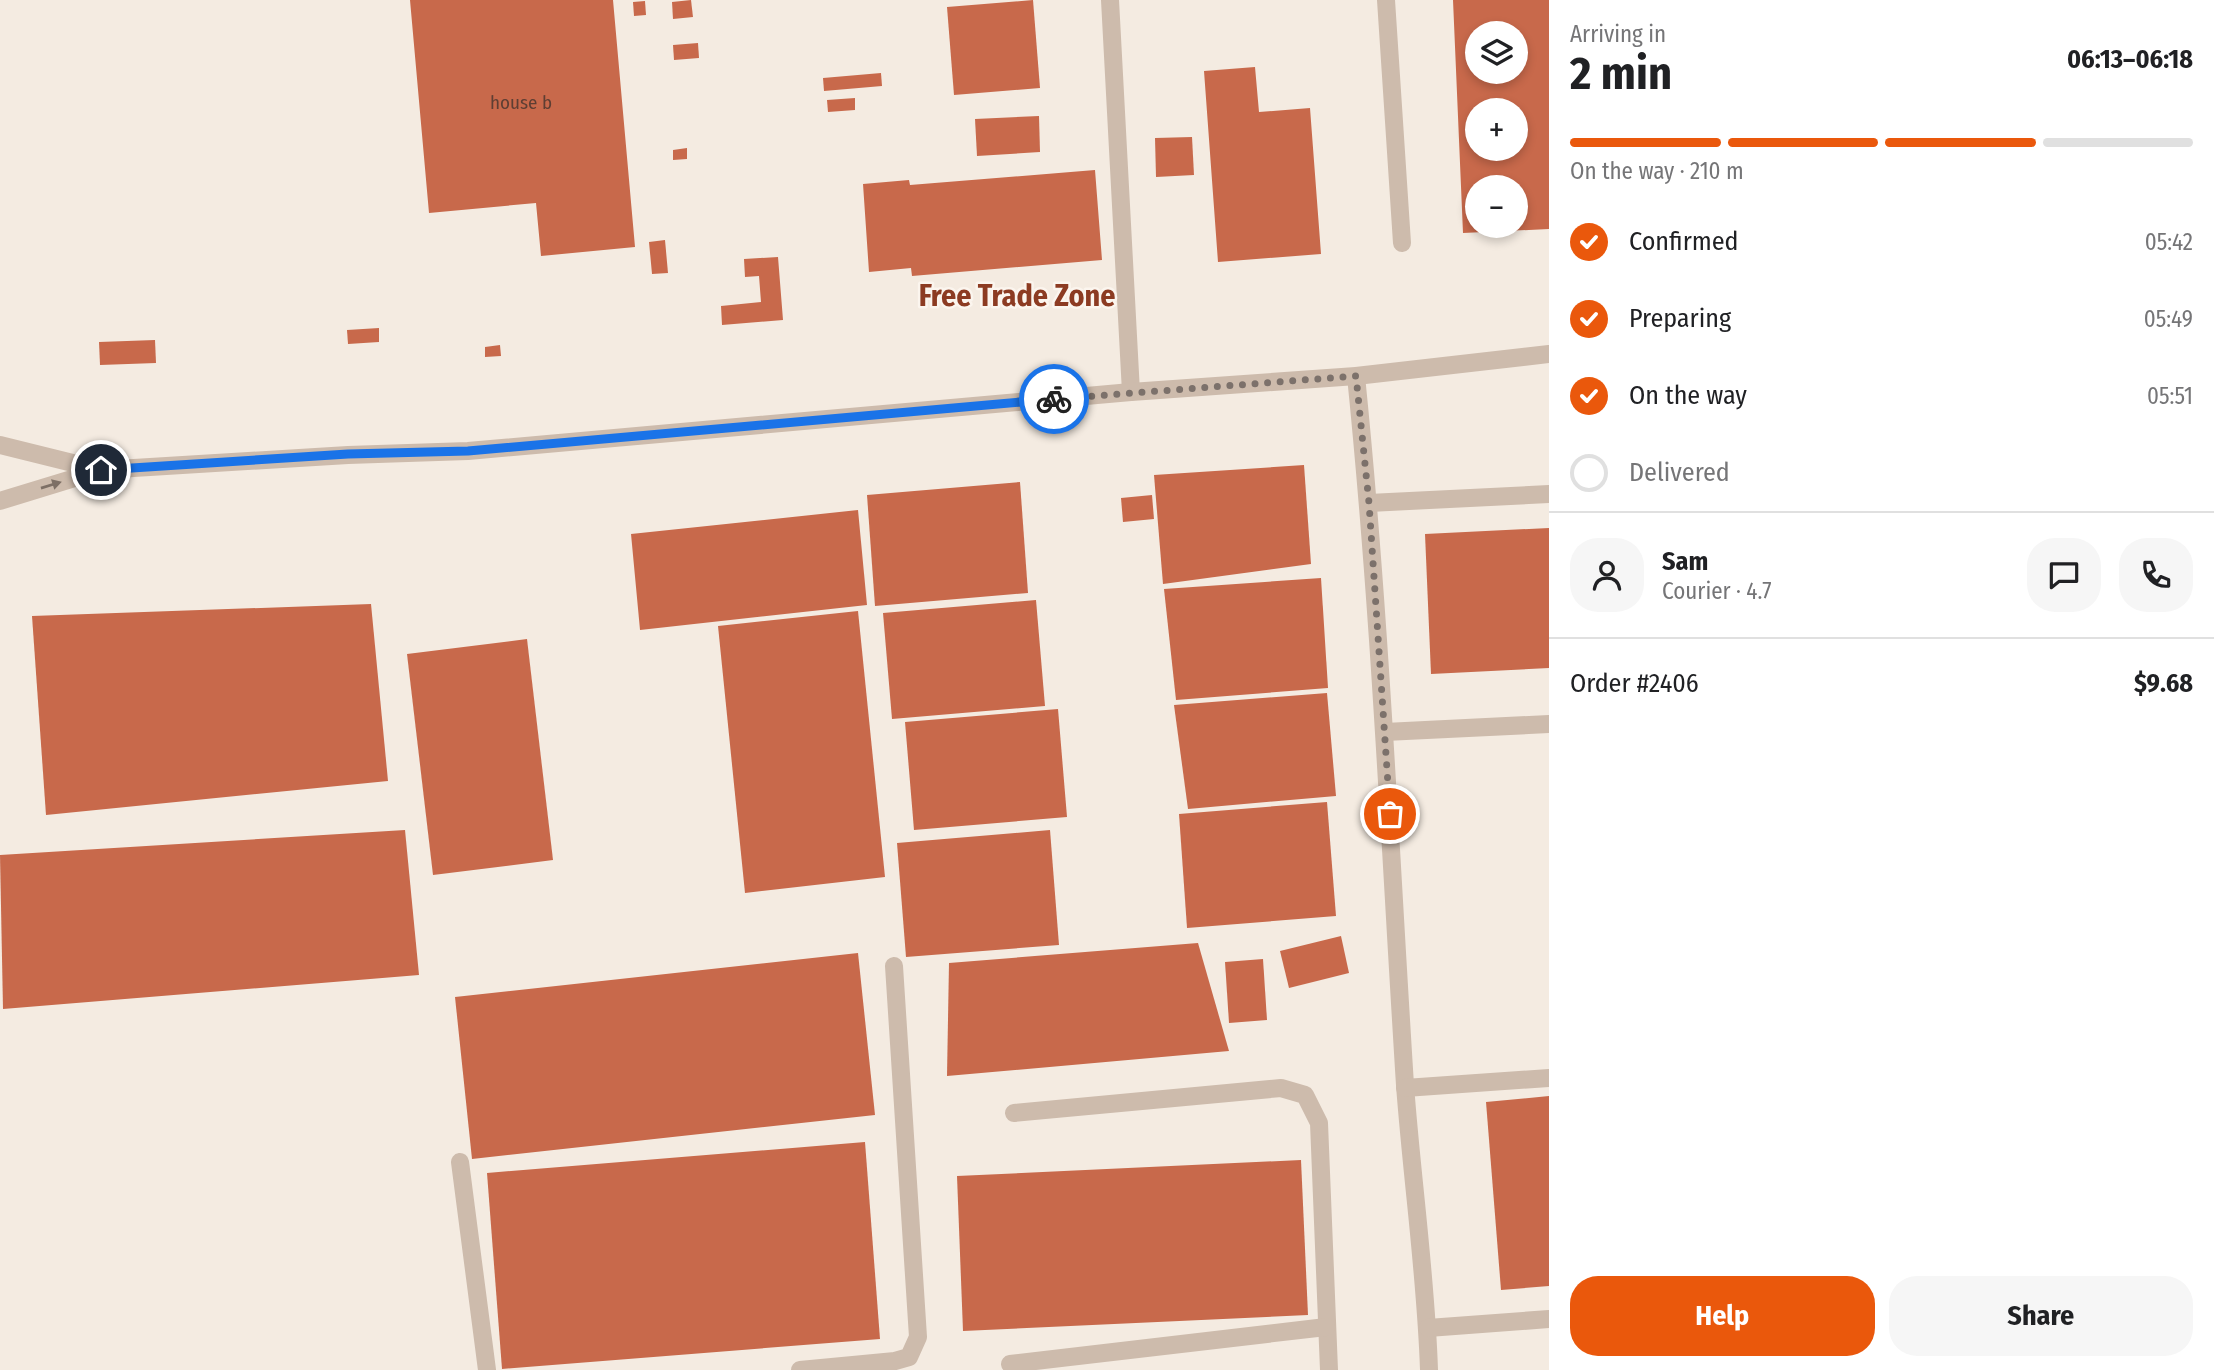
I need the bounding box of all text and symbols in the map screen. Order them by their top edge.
text: Arriving in [1570,20,1666,48]
map controls [1465,21,1528,238]
button: layers [1465,21,1528,84]
text: 06:13–06:18 [2067,44,2193,75]
text: 2 min [1570,46,1672,101]
house number: house b [490,91,552,114]
button: + [1465,98,1528,161]
text: On the way · 210 m [1570,157,1744,185]
button: − [1465,175,1528,238]
icon: check [1570,223,1608,261]
text: Confirmed [1629,226,1739,257]
text: 05:42 [2145,228,2193,256]
district label: Free Trade Zone [919,278,1115,314]
icon: check [1570,300,1608,338]
text: Preparing [1629,303,1731,334]
text: 05:49 [2144,305,2193,333]
courier [1019,364,1089,434]
icon: check [1570,377,1608,415]
icon: bike [1035,380,1073,418]
text: On the way [1629,380,1747,411]
text: 05:51 [2147,382,2193,410]
pin [71,440,131,500]
icon: home [82,451,120,489]
text: Delivered [1629,457,1730,488]
one-way arrow [40,479,61,490]
button: person [1570,538,1644,612]
button: chat [2027,538,2101,612]
button: phone [2119,538,2193,612]
text: Sam [1662,546,1708,577]
text: Courier · 4.7 [1662,577,1772,605]
text: Order #2406 [1570,668,1699,699]
text: $9.68 [2134,668,2193,699]
pin [1360,784,1420,844]
icon: bag [1371,795,1409,833]
button: Help [1570,1276,1875,1356]
button: Share [1889,1276,2193,1356]

